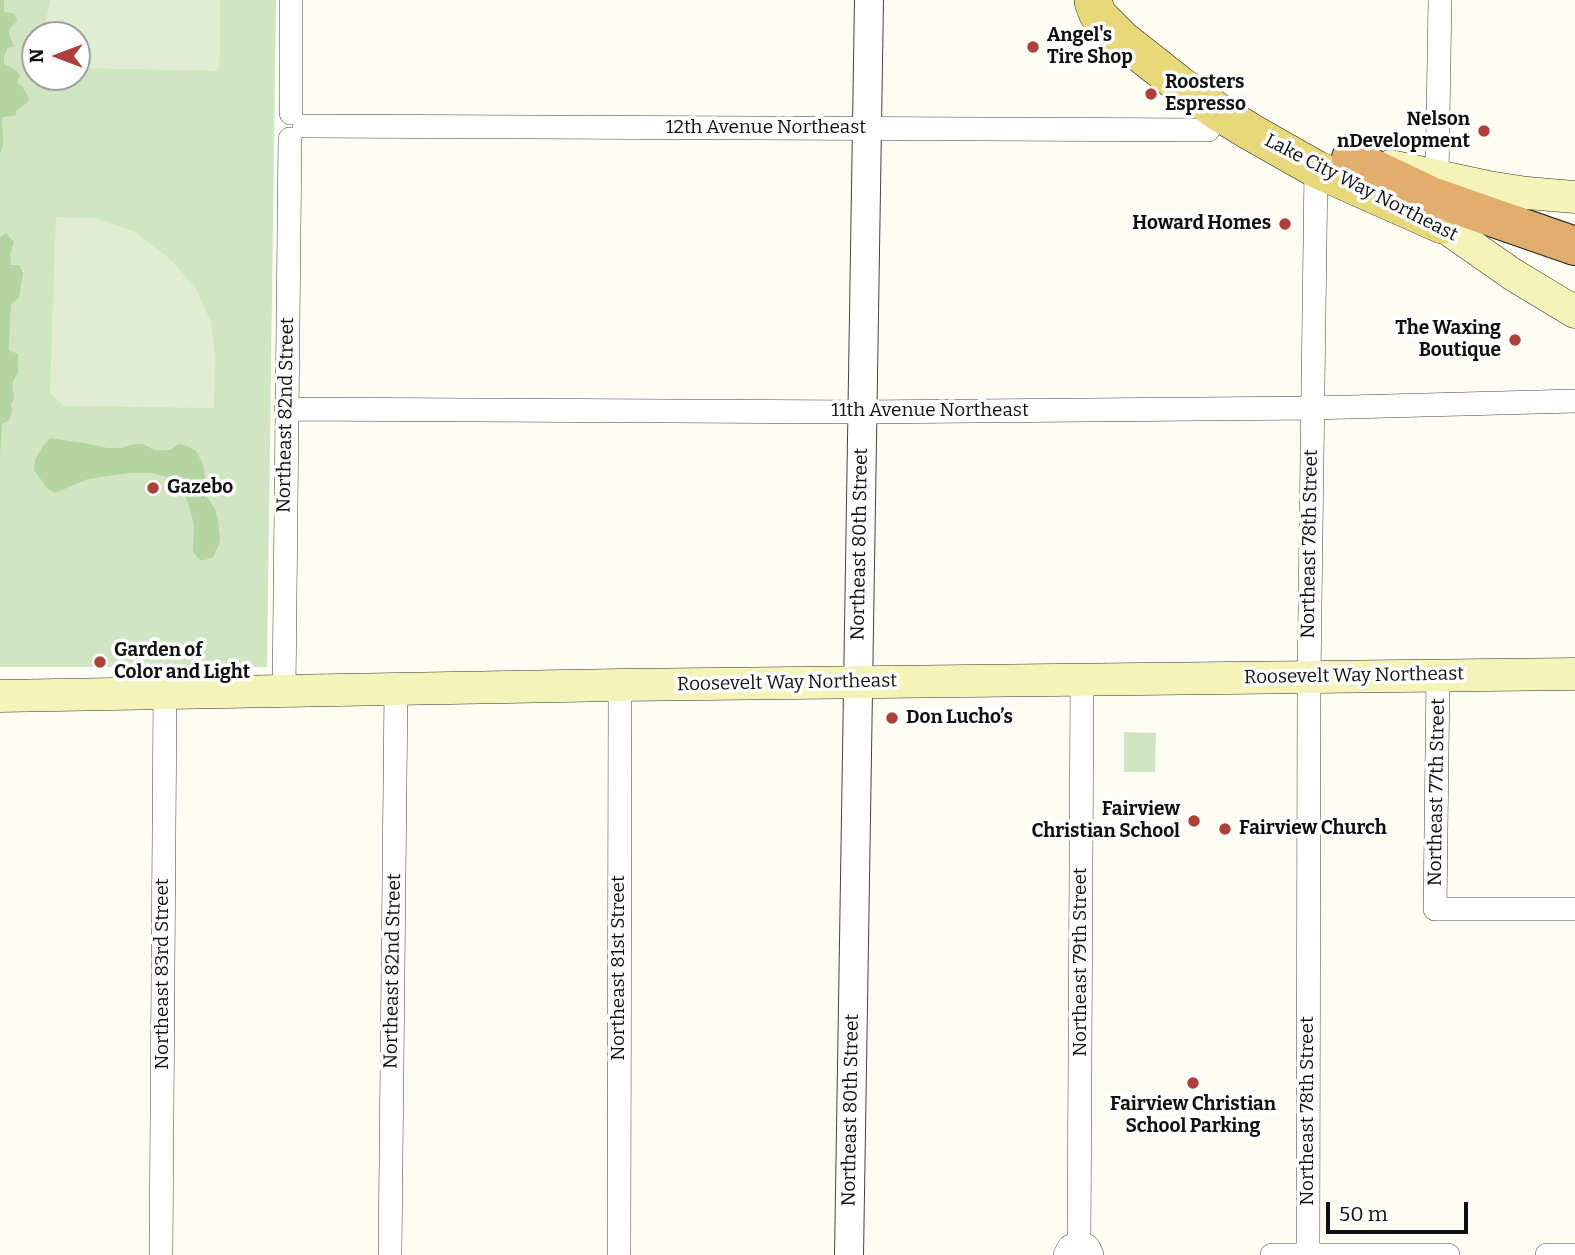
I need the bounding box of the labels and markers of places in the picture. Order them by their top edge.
place label: Angel's Tire Shop [1047,25,1133,69]
marker: Angel's Tire Shop [1025,39,1041,55]
place label: Roosters Espresso [1165,72,1246,116]
marker: Roosters Espresso [1143,86,1159,102]
place label: Nelson nDevelopment [1337,109,1470,153]
marker: Nelson nDevelopment [1476,123,1492,139]
place label: Howard Homes [1132,213,1271,235]
marker: Howard Homes [1277,216,1293,232]
place label: The Waxing Boutique [1395,318,1501,362]
marker: The Waxing Boutique [1507,332,1523,348]
place label: Gazebo [167,477,233,499]
marker: Gazebo [145,480,161,496]
place label: Garden of Color and Light [114,640,250,684]
marker: Garden of Color and Light [92,654,108,670]
place label: Don Lucho’s [906,707,1013,729]
marker: Don Lucho’s [884,710,900,726]
place label: Fairview Christian School [1032,799,1180,843]
marker: Fairview Christian School [1186,813,1202,829]
place label: Fairview Church [1239,818,1387,840]
marker: Fairview Church [1217,821,1233,837]
marker: Fairview Christian School Parking [1185,1075,1201,1091]
place label: Fairview Christian School Parking [1110,1094,1276,1138]

